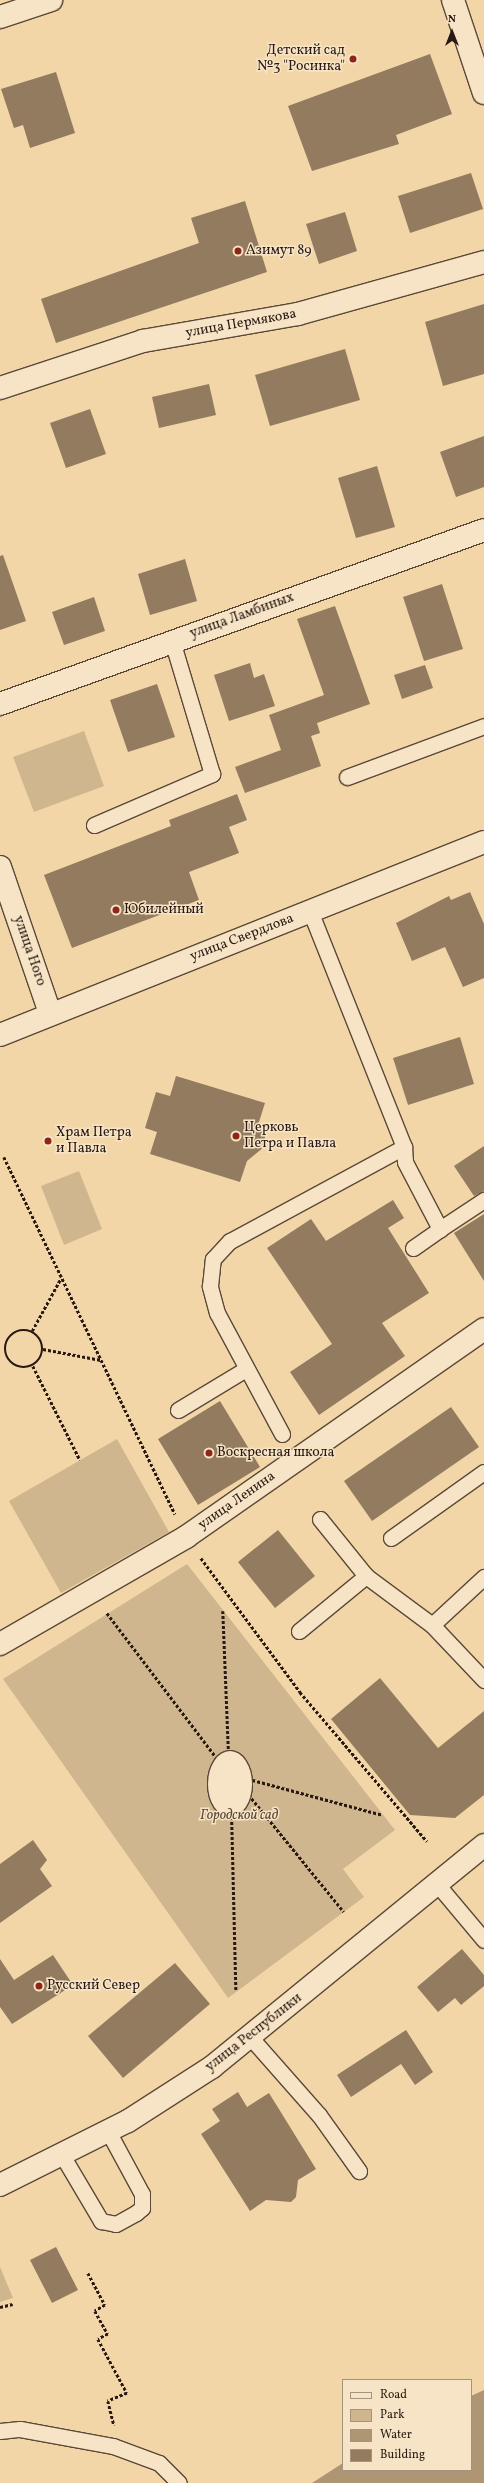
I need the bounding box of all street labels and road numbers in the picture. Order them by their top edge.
street label: улица Пермякова [184,306,298,342]
street label: улица Ламбиных [188,589,296,643]
street label: улица Свердлова [188,910,296,966]
street label: улица Ного [9,914,49,988]
street label: улица Ленина [195,1468,279,1534]
street label: улица Республики [202,1990,306,2076]

